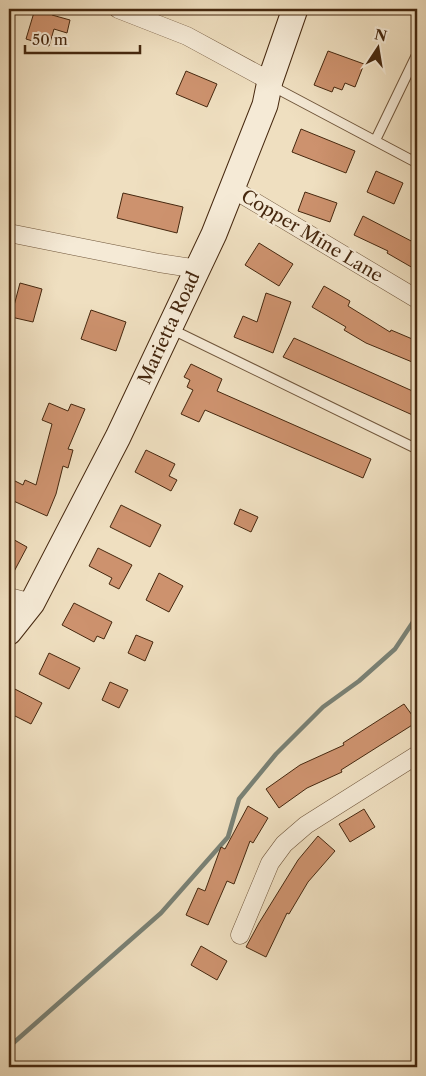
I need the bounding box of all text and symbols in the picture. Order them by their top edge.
scale bar [25,22,140,54]
north arrow [354,22,404,72]
text: N [373,25,389,45]
text: 50 m [32,30,68,49]
street label: Copper Mine Lane [237,185,387,287]
street label: Marietta Road [133,268,205,388]

